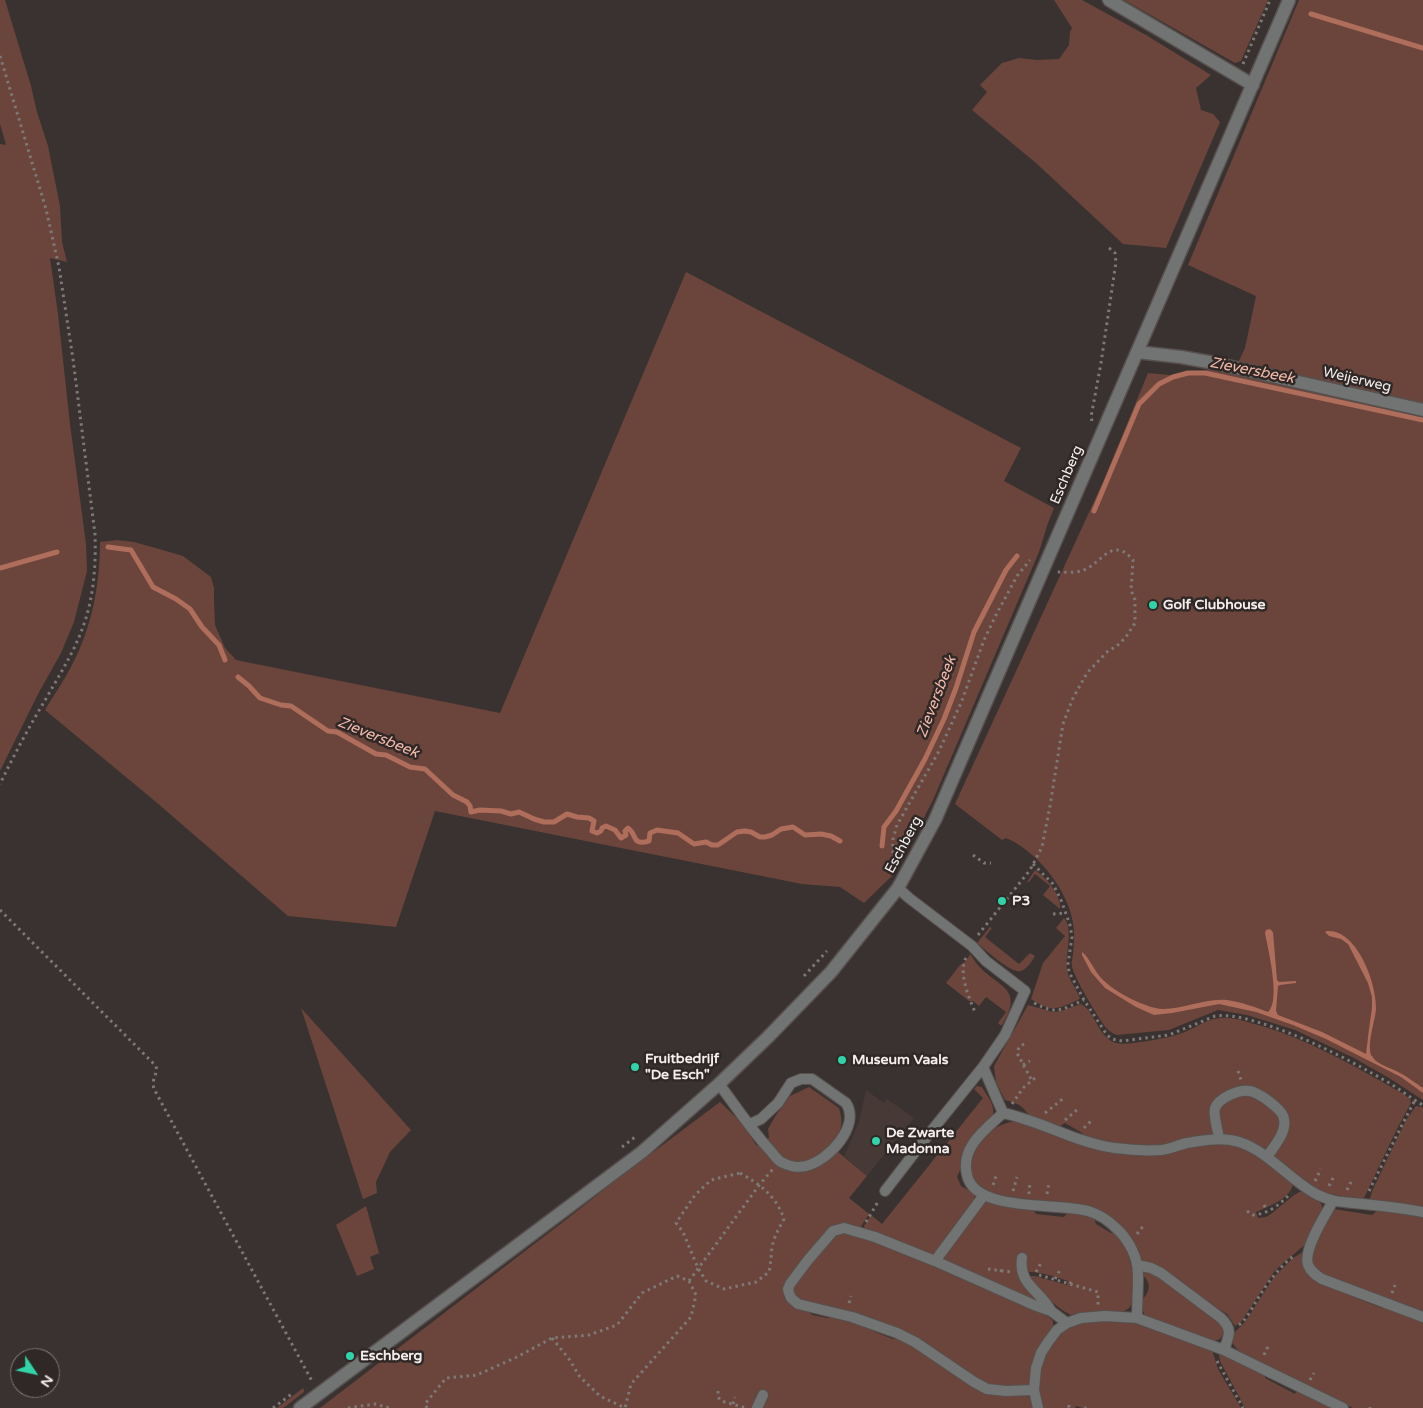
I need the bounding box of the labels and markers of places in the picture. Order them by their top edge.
place label: Golf Clubhouse [1163,597,1265,613]
marker: Golf Clubhouse [1147,599,1159,611]
place label: P3 [1012,893,1030,909]
marker: P3 [996,895,1008,907]
place label: Fruitbedrijf "De Esch" [645,1051,719,1084]
place label: Museum Vaals [852,1052,948,1068]
marker: Museum Vaals [836,1054,848,1066]
marker: Fruitbedrijf "De Esch" [629,1061,641,1073]
place label: De Zwarte Madonna [886,1125,954,1158]
marker: De Zwarte Madonna [870,1135,882,1147]
place label: Eschberg [360,1348,422,1364]
marker: Eschberg [344,1350,356,1362]

